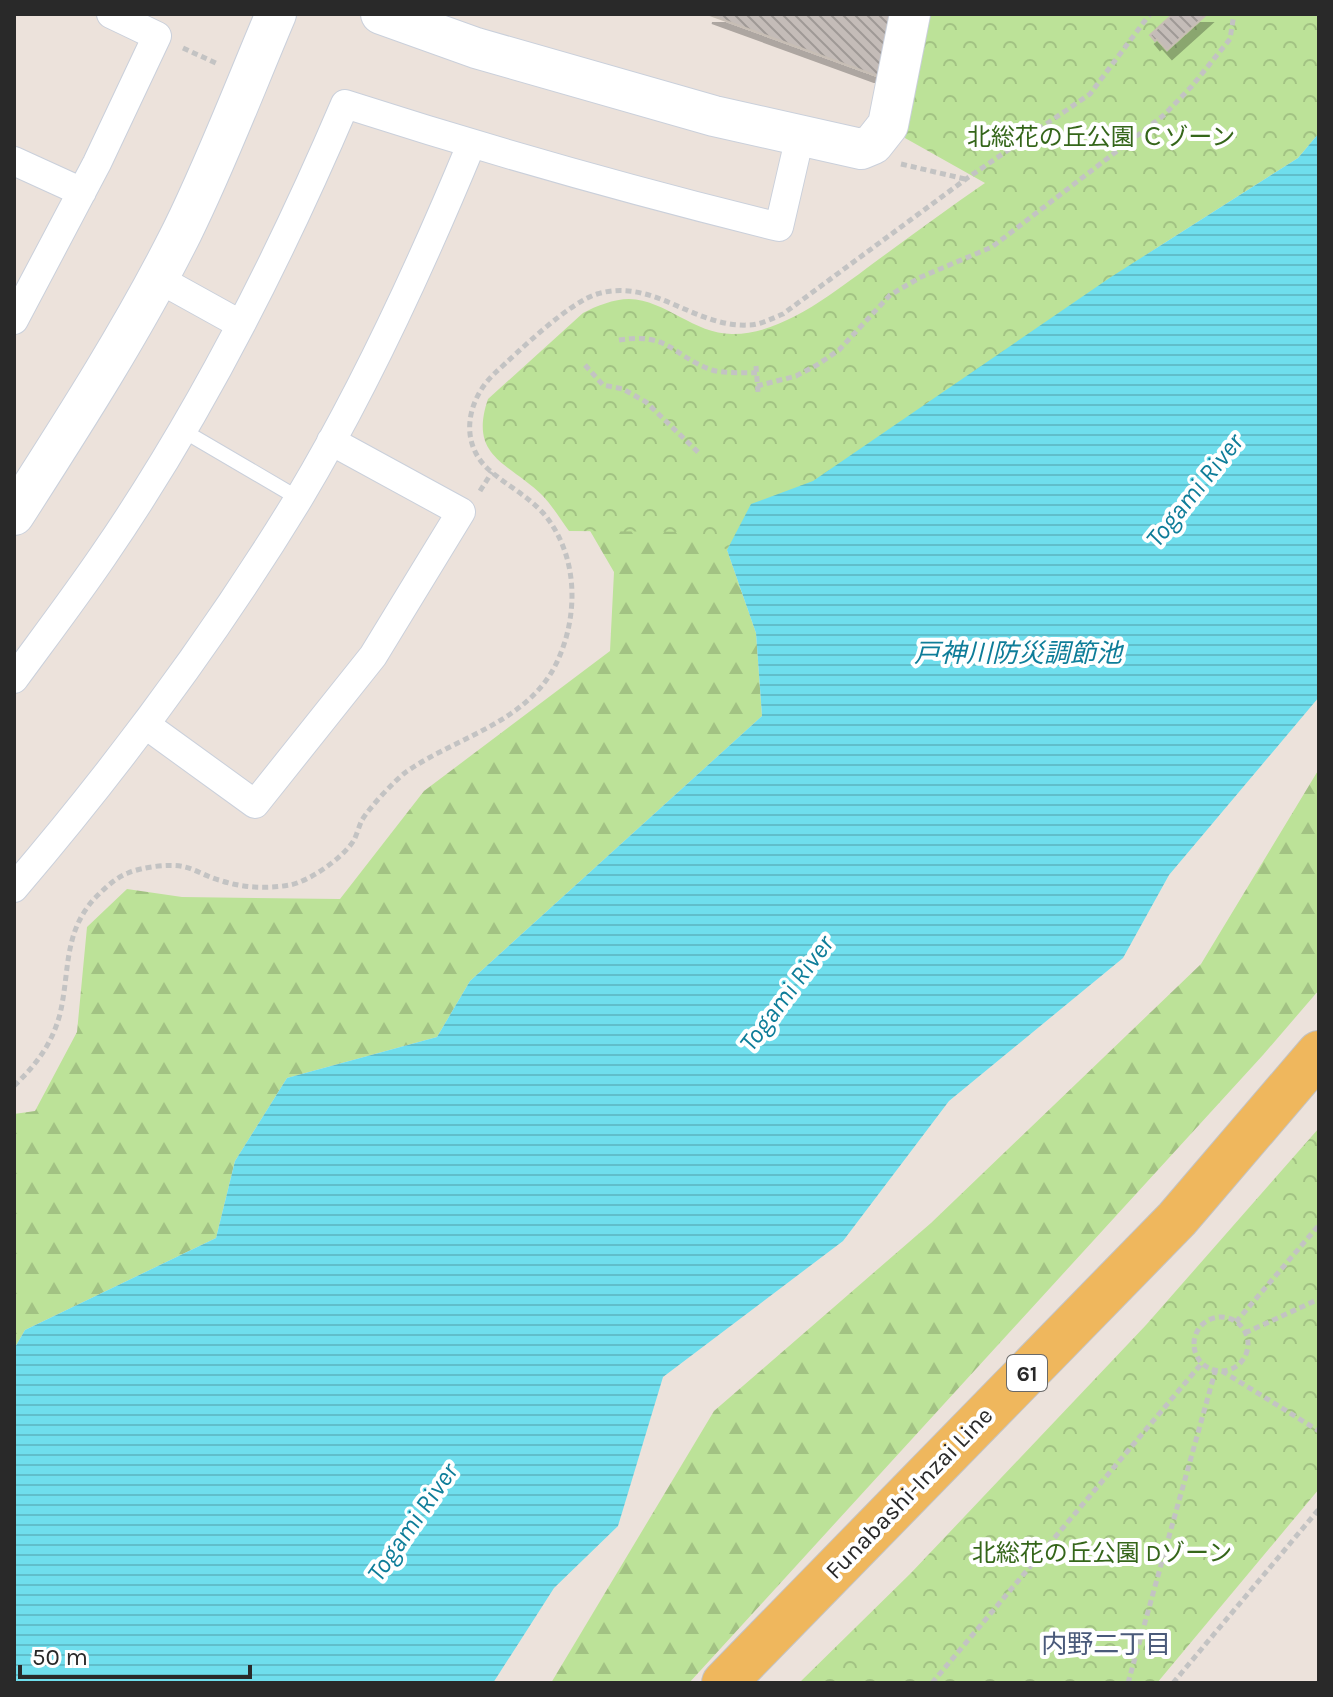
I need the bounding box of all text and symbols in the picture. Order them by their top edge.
park label: 北総花の丘公園 Ｃゾーン [967,123,1235,151]
water label: Togami River [1139,426,1250,553]
water label: 戸神川防災調節池 [914,638,1125,669]
water label: Togami River [733,928,841,1058]
road number: 61 [1007,1355,1047,1391]
street label: Funabashi-Inzai Line [820,1401,998,1585]
water label: Togami River [360,1456,465,1587]
park label: 北総花の丘公園 Dゾーン [972,1539,1232,1567]
scale bar [20,1629,250,1679]
district label: 内野二丁目 [1041,1629,1171,1660]
text: 50 m [32,1643,88,1671]

